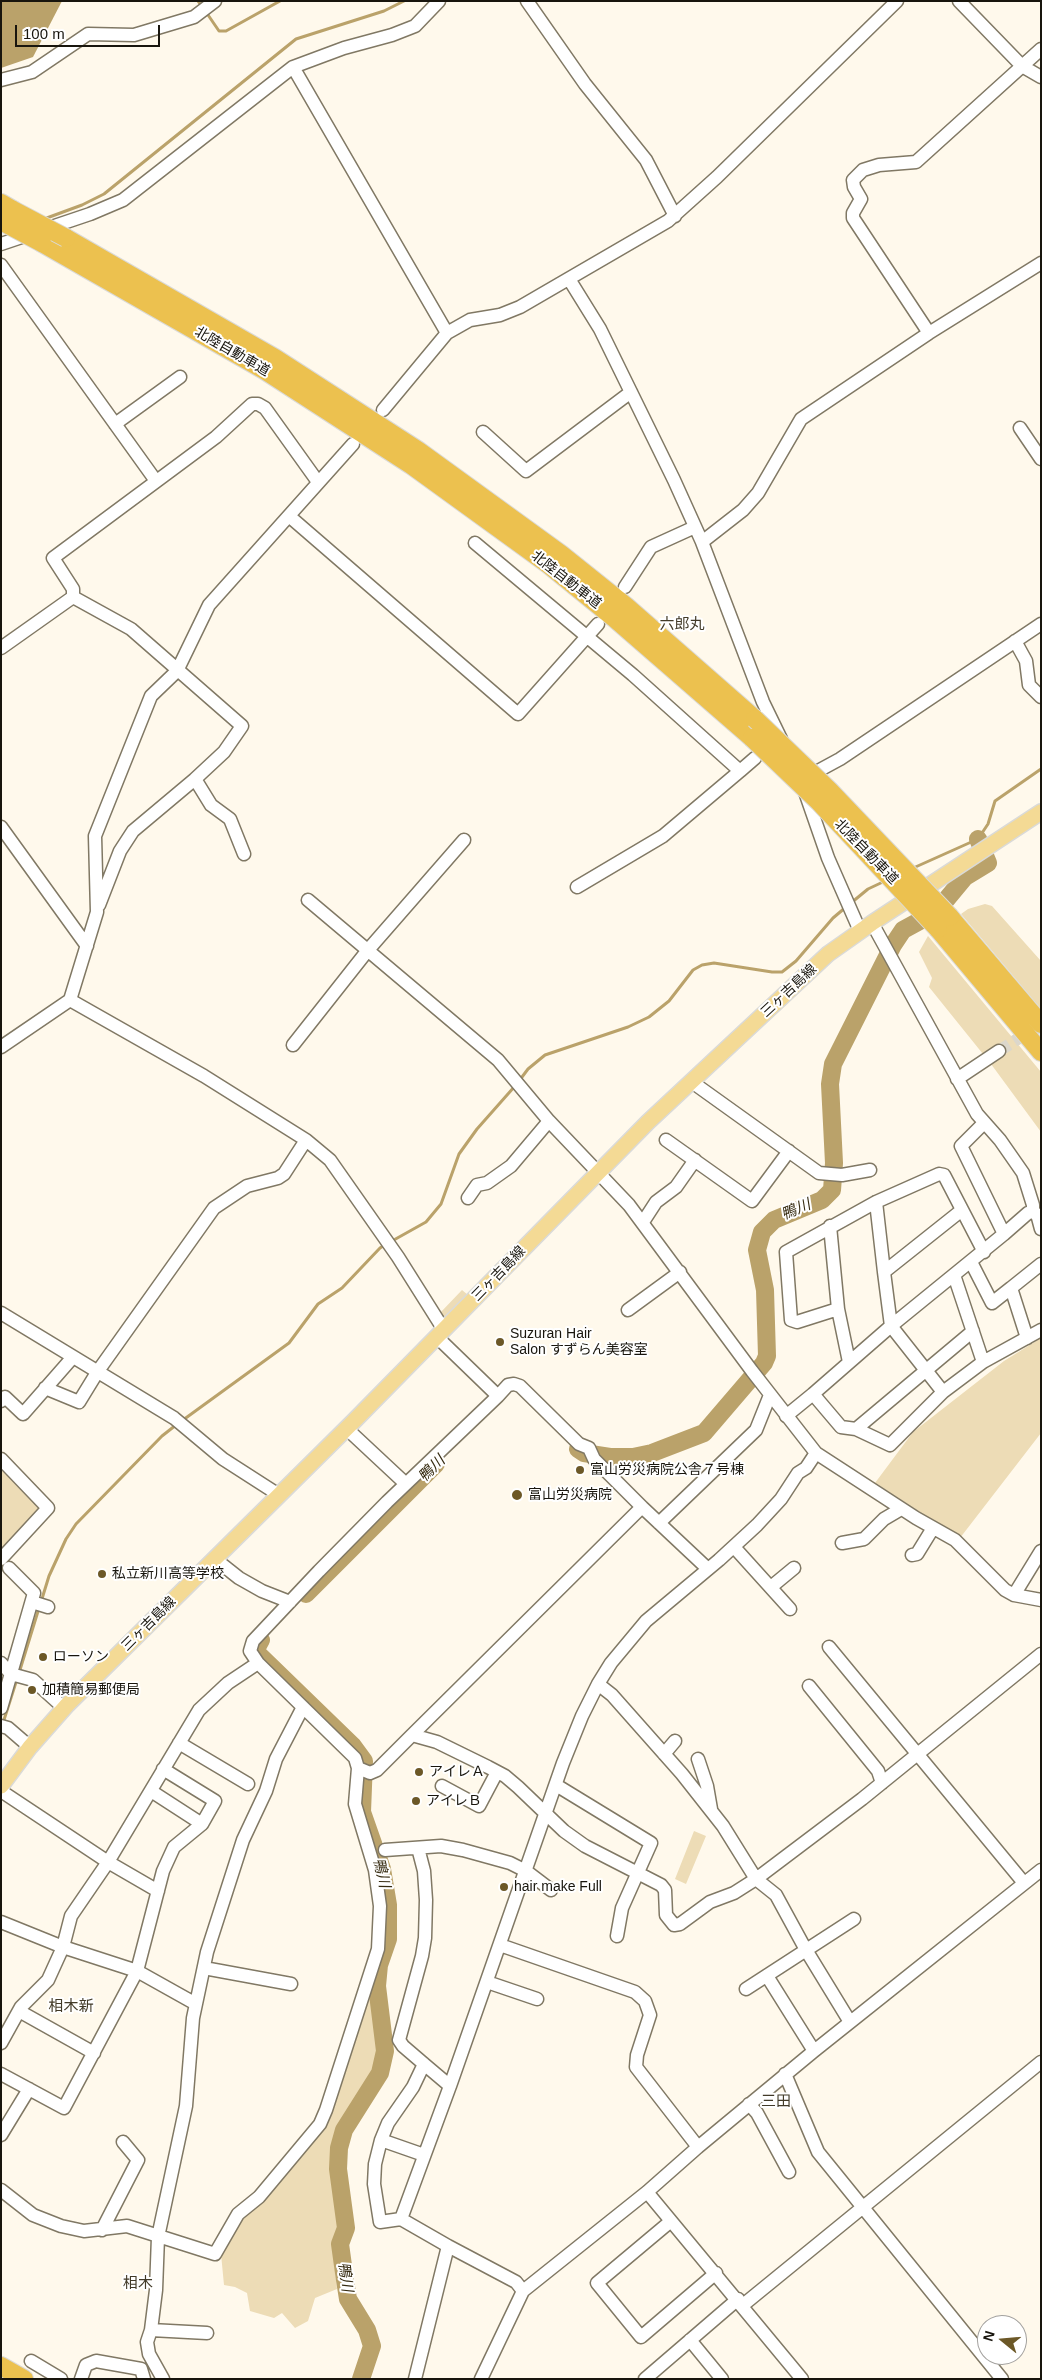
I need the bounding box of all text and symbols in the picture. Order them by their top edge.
scale bar [18,15,162,47]
text: 100 m [23,25,65,42]
street label: 北陸自動車道 [191,324,273,380]
street label: 北陸自動車道 [528,548,604,612]
district label: 六郎丸 [660,616,704,634]
street label: 北陸自動車道 [831,816,901,888]
street label: 三ヶ吉島線 [758,961,820,1021]
water label: 鴨川 [779,1196,813,1224]
street label: 三ヶ吉島線 [469,1243,529,1305]
place label: Suzuran Hair Salon すずらん美容室 [510,1326,648,1358]
marker: Suzuran Hair Salon すずらん美容室 [494,1336,506,1348]
water label: 鴨川 [415,1452,449,1486]
place label: 富山労災病院公舎７号棟 [590,1462,744,1478]
marker: 富山労災病院公舎７号棟 [574,1464,586,1476]
place label: 富山労災病院 [528,1487,612,1503]
marker: 富山労災病院 [510,1488,524,1502]
place label: 私立新川高等学校 [112,1566,224,1582]
marker: 私立新川高等学校 [96,1568,108,1580]
street label: 三ヶ吉島線 [118,1593,180,1655]
place label: ローソン [53,1649,109,1665]
marker: ローソン [37,1651,49,1663]
place label: 加積簡易郵便局 [42,1682,140,1698]
marker: 加積簡易郵便局 [26,1684,38,1696]
place label: アイレＡ [429,1764,485,1780]
marker: アイレＡ [413,1766,425,1778]
place label: アイレＢ [426,1793,482,1809]
marker: アイレＢ [410,1795,422,1807]
water label: 鴨川 [369,1856,393,1890]
place label: hair make Full [514,1879,602,1895]
marker: hair make Full [498,1881,510,1893]
district label: 相木新 [49,1998,93,2016]
district label: 三田 [761,2093,791,2111]
water label: 鴨川 [334,2261,356,2293]
district label: 相木 [123,2275,153,2293]
north arrow [977,2315,1027,2365]
text: N [979,2329,998,2343]

